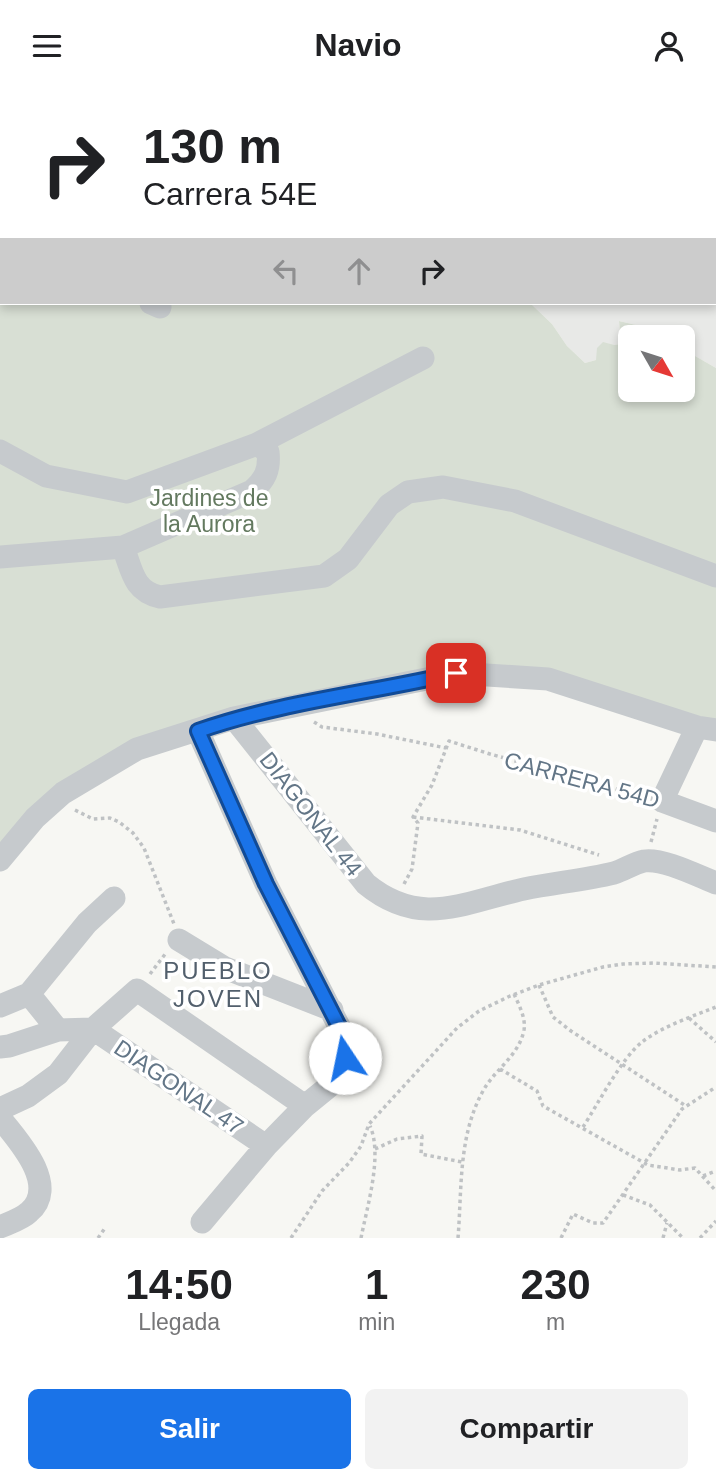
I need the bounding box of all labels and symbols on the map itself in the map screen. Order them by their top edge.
north arrow [618,325,695,403]
park label: Jardines de la Aurora [150,485,268,537]
pin [426,643,486,703]
street label: DIAGONAL 44 [255,747,368,881]
street label: CARRERA 54D [501,747,663,813]
district label: PUEBLO JOVEN [163,957,273,1012]
position arrow [308,1021,382,1095]
street label: DIAGONAL 47 [110,1034,248,1140]

